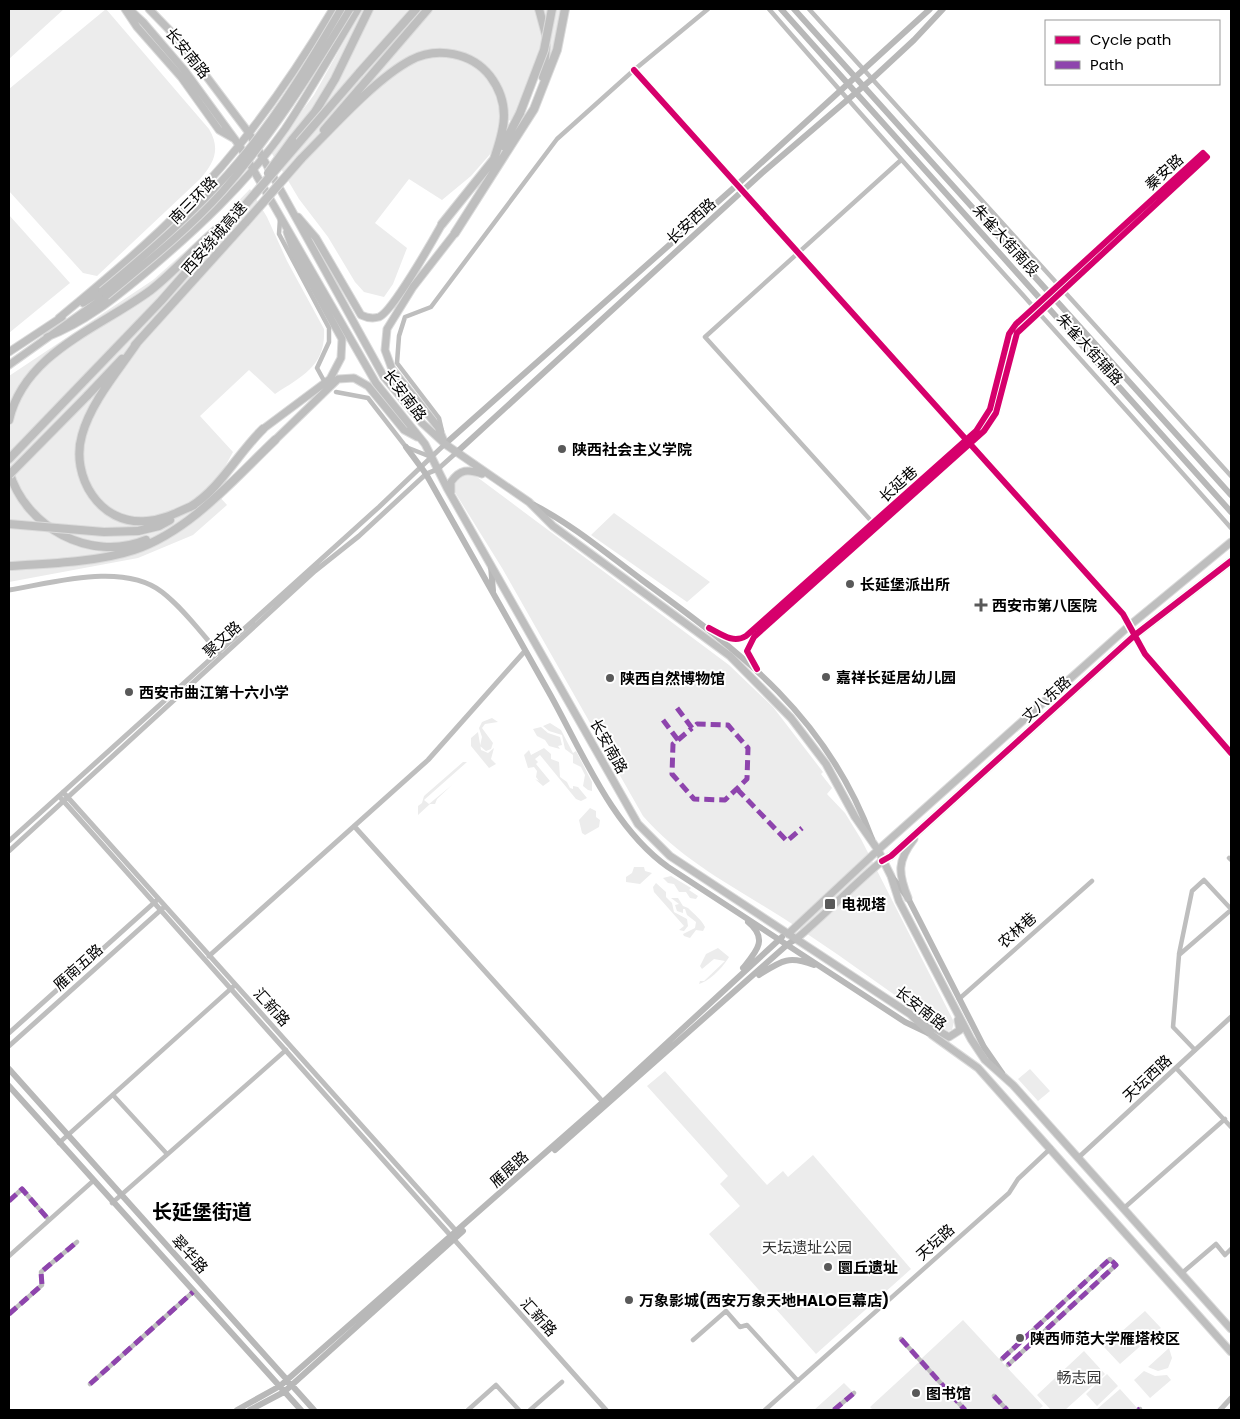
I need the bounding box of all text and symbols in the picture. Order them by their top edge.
legend [1045,20,1220,85]
street label: 长安南路 [161,23,215,83]
text: Cycle path [1090,29,1171,50]
text: Path [1090,54,1124,75]
street label: 秦安路 [1140,149,1188,195]
street label: 南三环路 [164,171,222,229]
street label: 长安西路 [662,193,720,249]
street label: 西安绕城高速 [177,197,251,279]
street label: 朱雀大街南段 [968,200,1044,280]
street label: 朱雀大街辅路 [1052,309,1128,389]
street label: 长安南路 [379,365,431,425]
place label: 陕西社会主义学院 [572,439,692,460]
marker: 陕西社会主义学院 [556,443,568,455]
street label: 长延巷 [874,461,922,507]
place label: 长延堡派出所 [860,574,950,595]
marker: 长延堡派出所 [844,578,856,590]
place label: 西安市第八医院 [992,595,1097,616]
marker: 西安市第八医院 [974,598,988,612]
street label: 聚文路 [198,616,246,662]
place label: 嘉祥长延居幼儿园 [836,667,956,688]
place label: 陕西自然博物馆 [620,668,725,689]
marker: 嘉祥长延居幼儿园 [820,671,832,683]
street label: 丈八东路 [1017,671,1075,727]
marker: 陕西自然博物馆 [604,672,616,684]
place label: 西安市曲江第十六小学 [139,682,289,703]
marker: 西安市曲江第十六小学 [123,686,135,698]
street label: 长安南路 [585,715,633,777]
place label: 电视塔 [841,894,886,915]
marker: 电视塔 [823,897,837,911]
street label: 农林巷 [993,907,1041,953]
street label: 雁南五路 [49,939,107,995]
street label: 长安南路 [891,981,951,1035]
street label: 汇新路 [249,983,295,1031]
street label: 天坛西路 [1118,1050,1176,1106]
street label: 雁展路 [485,1146,533,1192]
district label: 长延堡街道 [152,1198,252,1226]
street label: 天坛路 [911,1219,959,1265]
street label: 翠华路 [167,1230,213,1278]
park label: 天坛遗址公园 [762,1237,852,1258]
place label: 圜丘遗址 [838,1257,898,1278]
marker: 圜丘遗址 [822,1261,834,1273]
place label: 万象影城(西安万象天地HALO巨幕店) [639,1290,889,1311]
street label: 汇新路 [516,1293,562,1341]
marker: 万象影城(西安万象天地HALO巨幕店) [623,1294,635,1306]
place label: 陕西师范大学雁塔校区 [1030,1328,1180,1349]
marker: 陕西师范大学雁塔校区 [1014,1332,1026,1344]
park label: 畅志园 [1056,1367,1102,1388]
place label: 图书馆 [926,1383,971,1404]
marker: 图书馆 [910,1387,922,1399]

